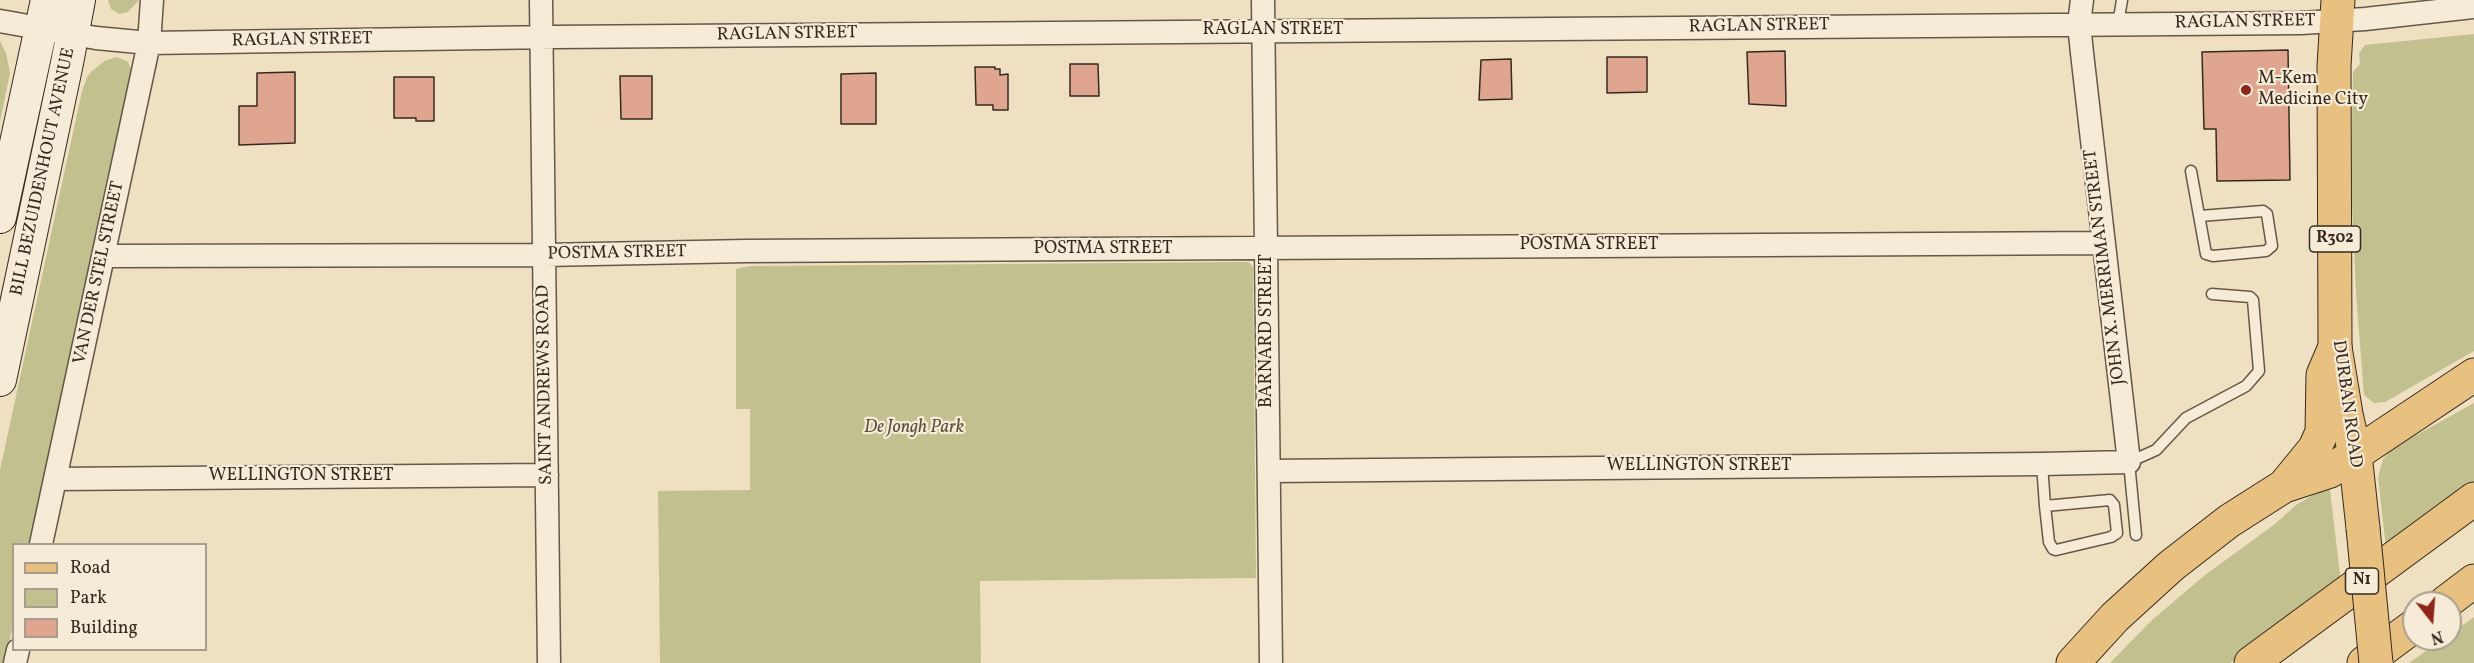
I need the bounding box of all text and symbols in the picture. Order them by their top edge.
street label: RAGLAN STREET [2174,11,2316,35]
street label: RAGLAN STREET [1688,15,1830,39]
street label: RAGLAN STREET [1203,20,1343,42]
street label: RAGLAN STREET [716,23,858,47]
street label: RAGLAN STREET [231,29,373,53]
street label: BILL BEZUIDENHOUT AVENUE [7,46,81,298]
place label: M-Kem Medicine City [2258,69,2368,112]
marker: M-Kem Medicine City [2239,83,2253,97]
street label: JOHN X. MERRIMAN STREET [2081,148,2131,386]
street label: VAN DER STEL STREET [70,179,130,367]
road number: R302 [2310,226,2360,252]
street label: POSTMA STREET [1519,235,1659,257]
street label: POSTMA STREET [1033,239,1173,261]
street label: POSTMA STREET [547,242,687,266]
street label: BARNARD STREET [1257,254,1279,408]
street label: SAINT ANDREWS ROAD [533,285,559,485]
street label: DURBAN ROAD [2326,339,2366,469]
park label: De Jongh Park [864,418,964,440]
street label: WELLINGTON STREET [1606,456,1792,478]
street label: WELLINGTON STREET [208,466,394,488]
legend [12,543,207,651]
text: Road [70,556,111,581]
road number: N1 [2346,568,2378,594]
text: Park [70,586,107,611]
north arrow [2402,591,2462,651]
text: Building [70,616,138,641]
text: N [2428,624,2445,649]

